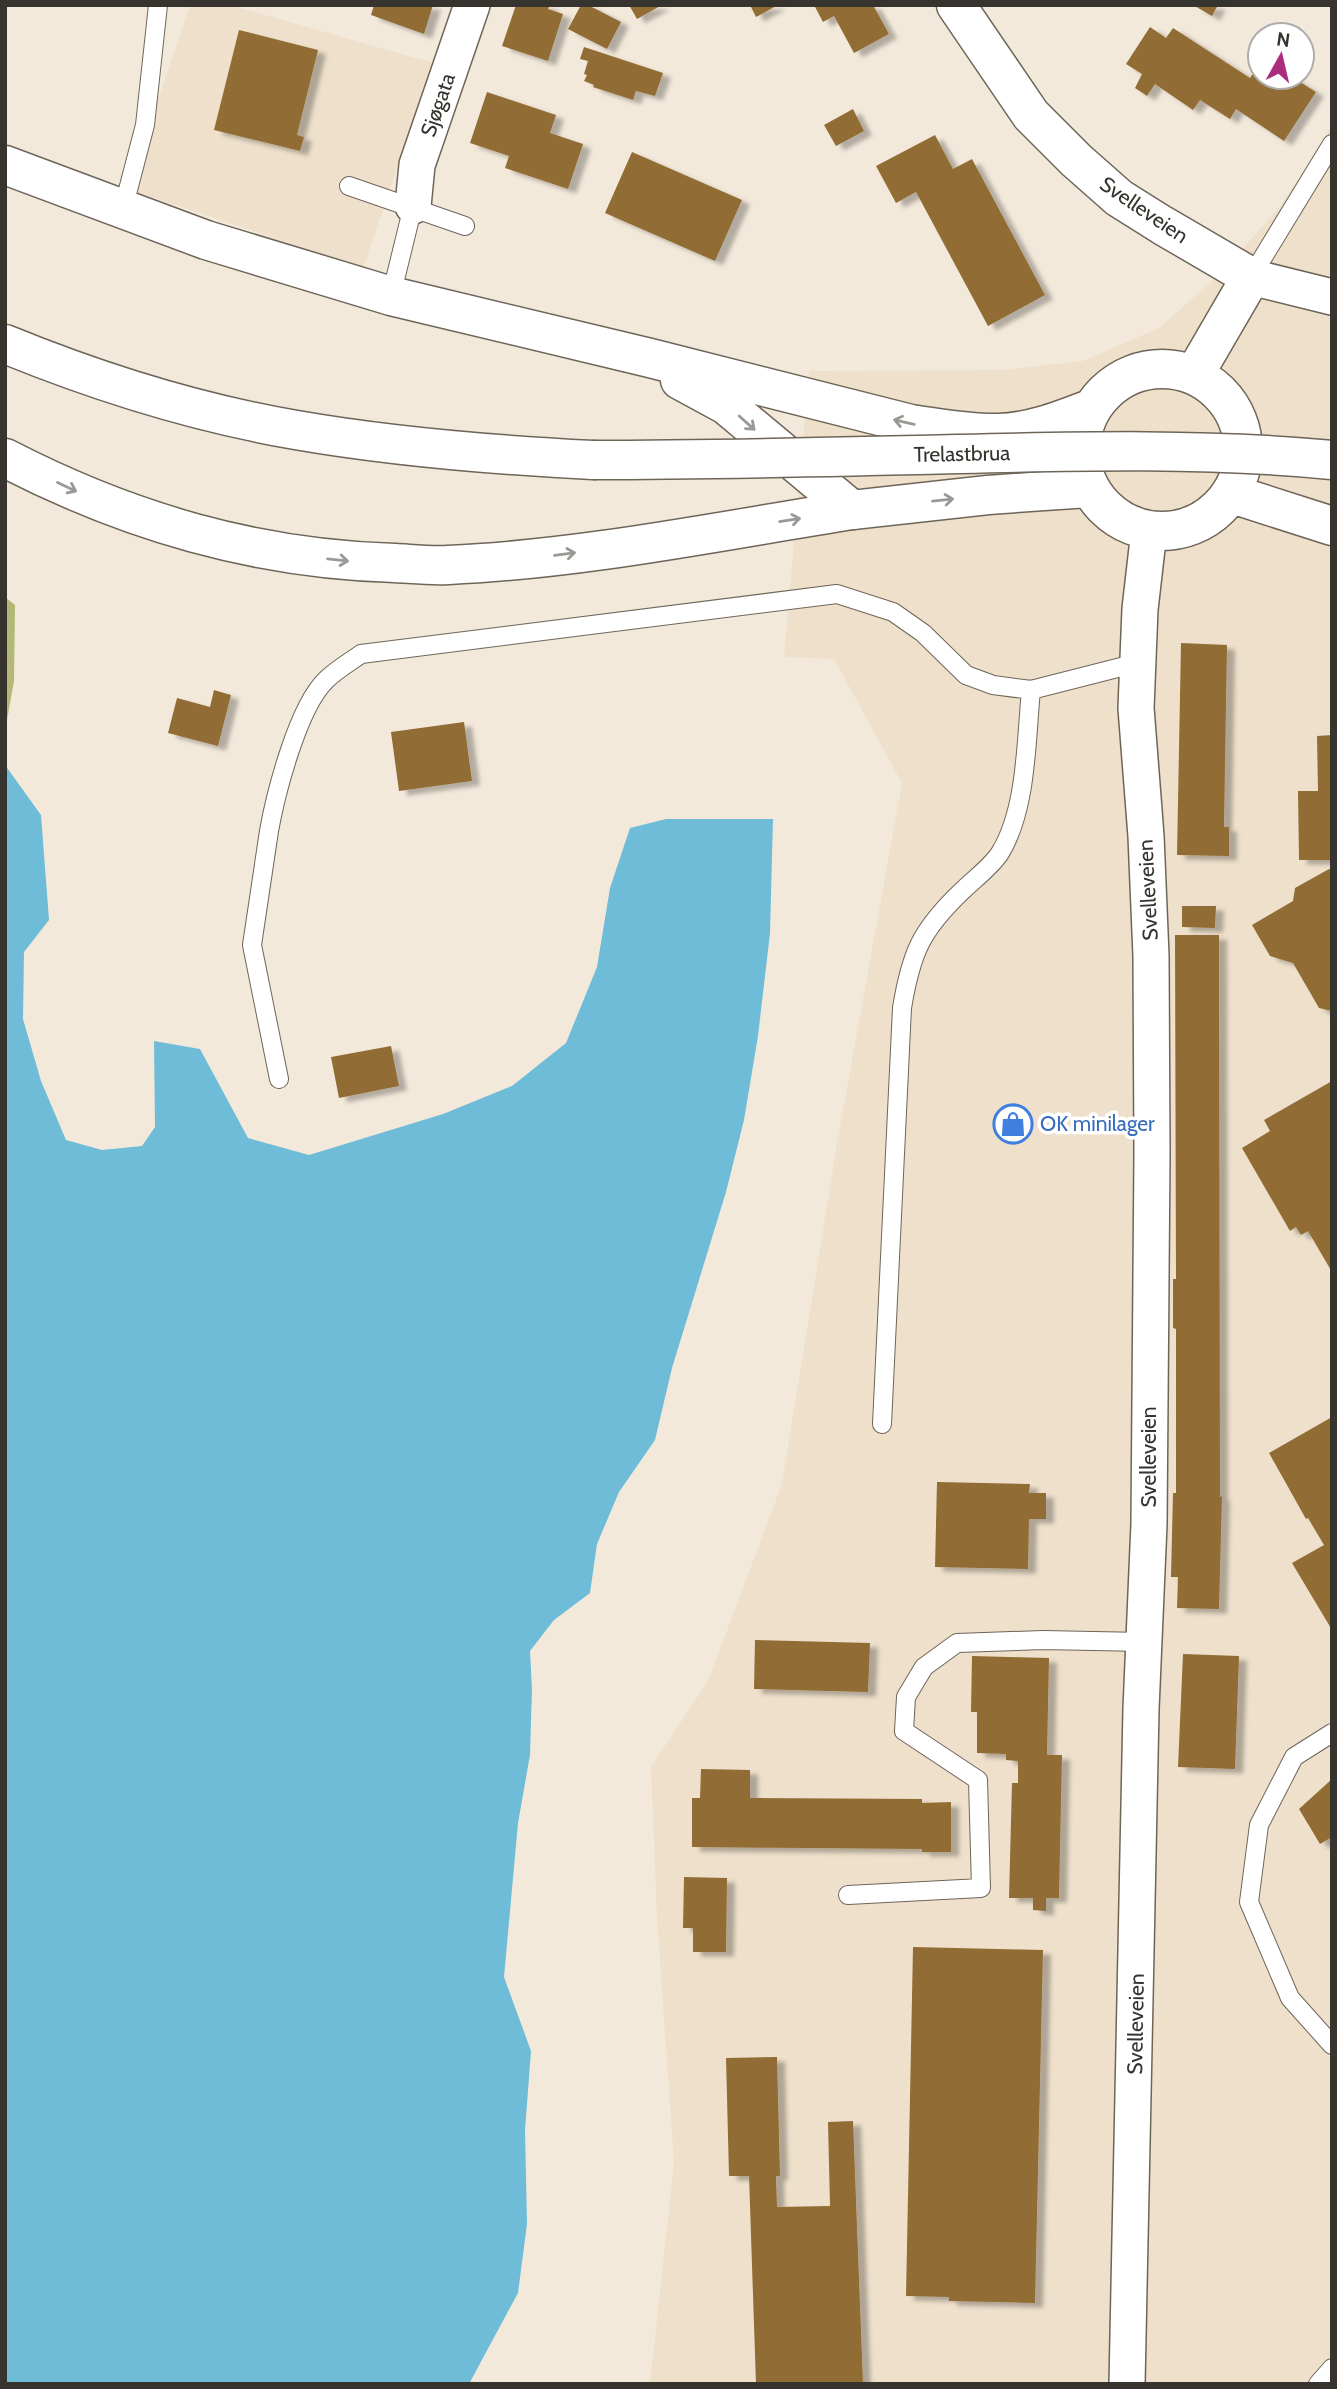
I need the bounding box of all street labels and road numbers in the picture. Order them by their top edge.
street label: Sjøgata [415,70,461,140]
street label: Svelleveien [1095,171,1193,248]
street label: Trelastbrua [913,440,1011,467]
street label: Svelleveien [1132,839,1163,941]
street label: Svelleveien [1136,1406,1161,1508]
street label: Svelleveien [1122,1973,1149,2075]

